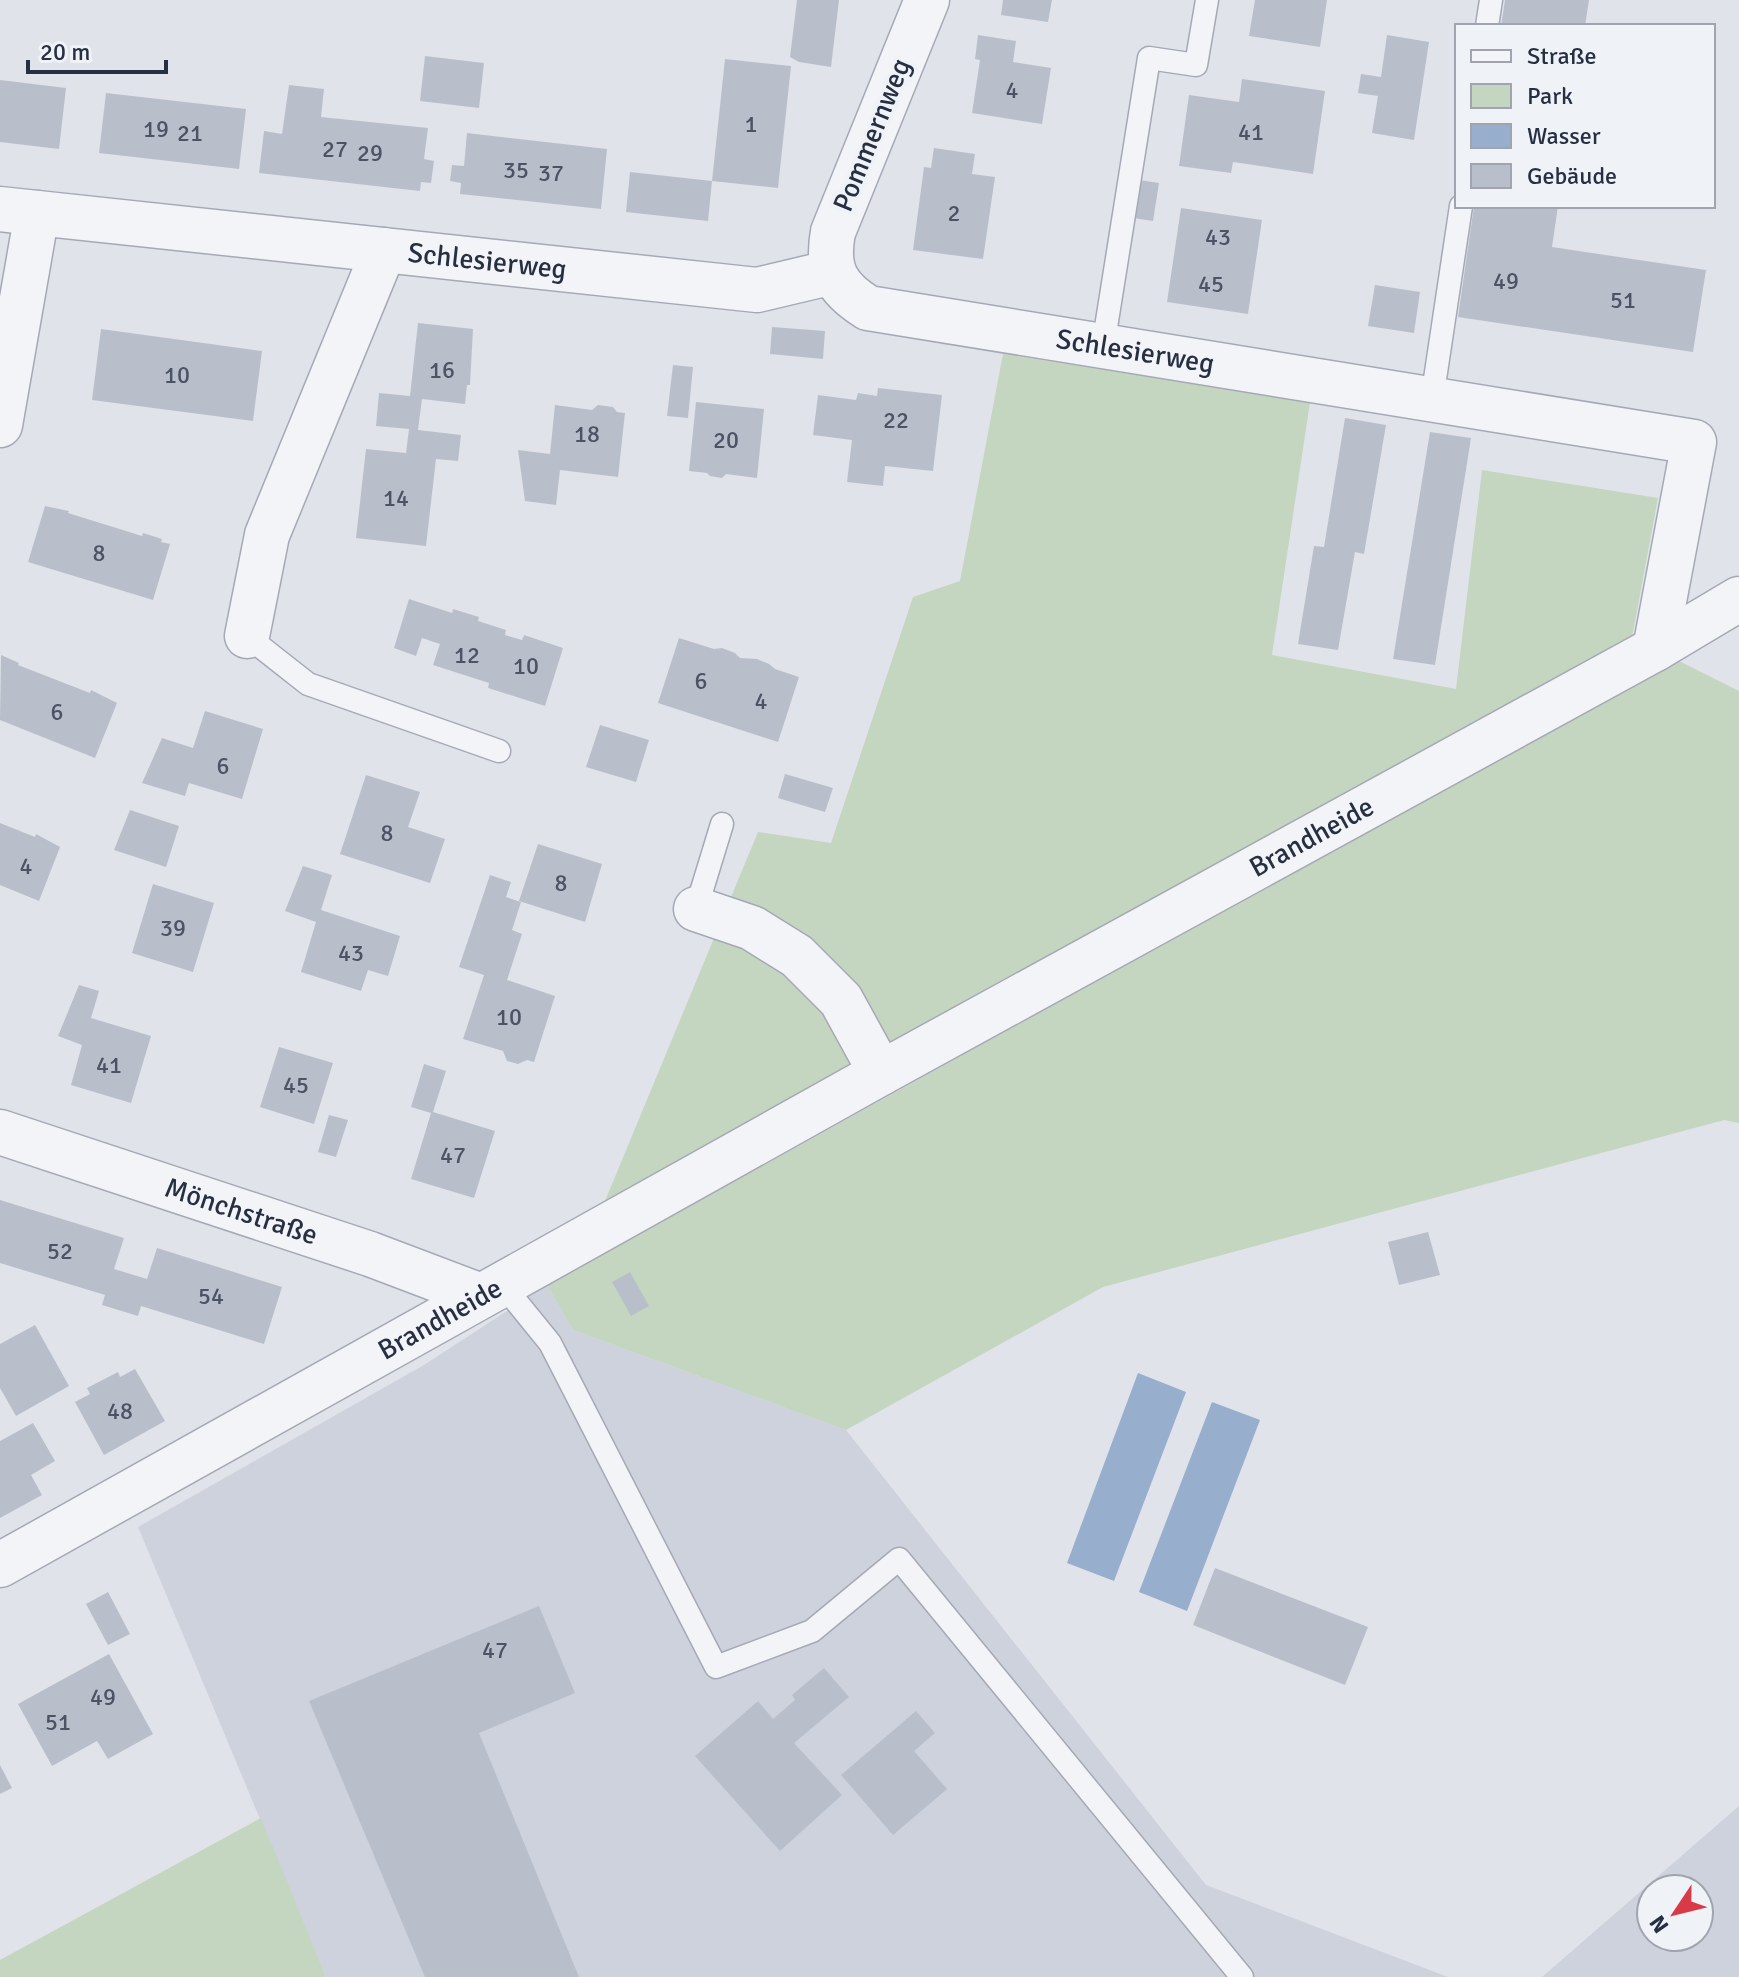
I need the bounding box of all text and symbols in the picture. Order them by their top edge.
scale bar [28,24,166,74]
legend [1455,24,1715,208]
text: 20 m [40,37,90,67]
text: Straße [1527,41,1597,71]
street label: Pommernweg [826,53,918,217]
house number: 4 [1006,75,1019,105]
text: Park [1527,81,1573,111]
house number: 1 [745,109,757,139]
house number: 19 [143,114,169,144]
house number: 41 [1238,117,1264,147]
house number: 21 [177,118,203,148]
text: Wasser [1527,121,1601,151]
house number: 27 [322,134,348,164]
house number: 29 [357,138,383,168]
house number: 35 [503,155,529,185]
house number: 37 [538,158,564,188]
text: Gebäude [1527,161,1617,191]
house number: 2 [948,198,960,228]
house number: 43 [1205,222,1231,252]
street label: Schlesierweg [406,236,568,287]
house number: 49 [1493,266,1519,296]
house number: 45 [1198,269,1224,299]
house number: 51 [1610,285,1636,315]
street label: Schlesierweg [1054,322,1217,381]
house number: 16 [429,355,455,385]
house number: 10 [164,360,190,390]
house number: 22 [883,405,909,435]
house number: 18 [574,419,600,449]
house number: 20 [713,425,739,455]
house number: 14 [383,483,409,513]
house number: 8 [93,538,105,568]
house number: 12 [454,640,480,670]
house number: 10 [513,651,539,681]
house number: 6 [695,666,707,696]
house number: 4 [755,686,768,716]
house number: 6 [51,697,63,727]
house number: 6 [217,751,229,781]
street label: Brandheide [1243,789,1380,885]
house number: 8 [381,818,393,848]
house number: 4 [20,851,33,881]
house number: 8 [555,868,567,898]
house number: 39 [160,913,186,943]
house number: 43 [338,938,364,968]
house number: 10 [496,1002,522,1032]
house number: 41 [96,1050,122,1080]
house number: 45 [283,1070,309,1100]
house number: 47 [440,1140,466,1170]
street label: Mönchstraße [160,1171,322,1253]
house number: 52 [47,1236,73,1266]
street label: Brandheide [372,1271,508,1367]
house number: 54 [198,1281,224,1311]
house number: 48 [107,1396,133,1426]
house number: 47 [482,1635,508,1665]
house number: 49 [90,1682,116,1712]
house number: 51 [45,1707,71,1737]
north arrow [1635,1873,1715,1953]
text: N [1644,1910,1674,1938]

